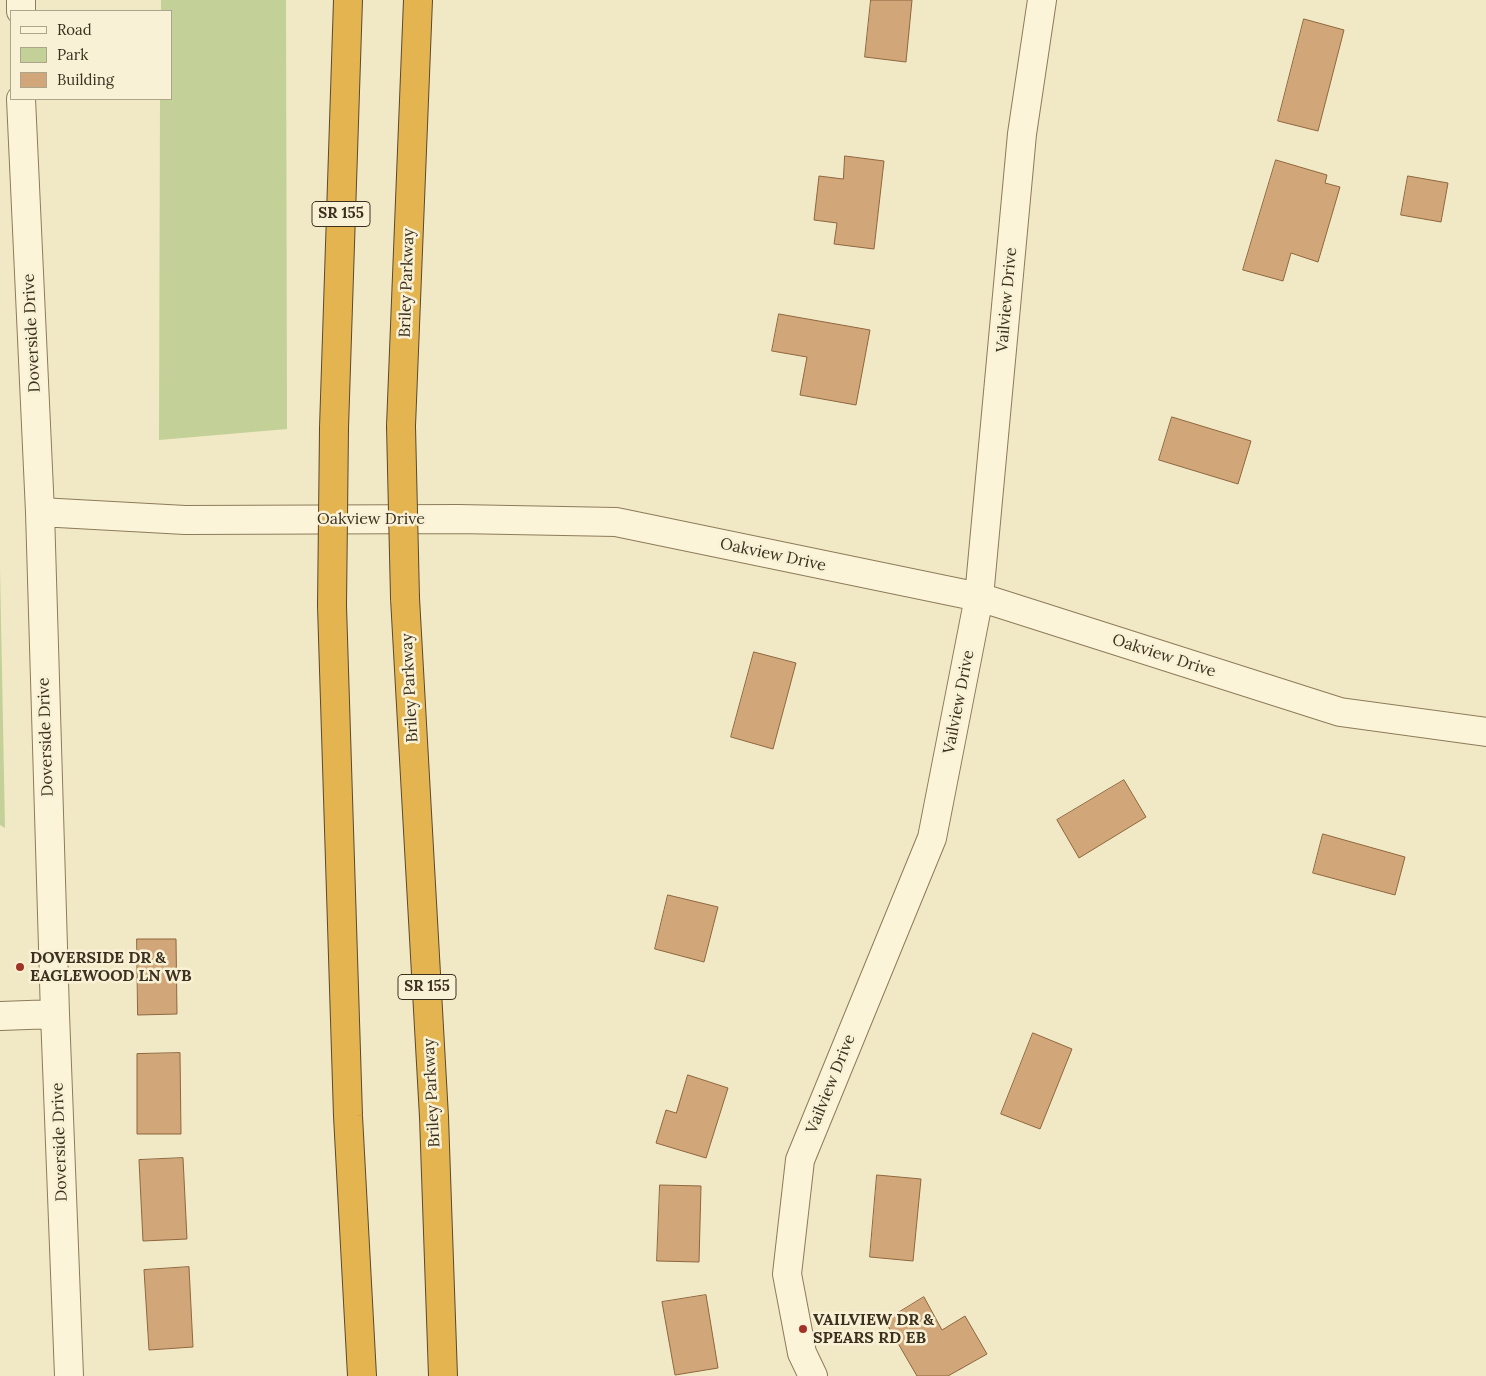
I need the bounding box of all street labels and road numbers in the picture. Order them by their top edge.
road number: SR 155 [312,202,370,226]
street label: Briley Parkway [395,228,419,338]
street label: Vailview Drive [993,247,1021,353]
street label: Doverside Drive [19,273,45,393]
street label: Oakview Drive [317,509,425,529]
street label: Oakview Drive [718,534,828,576]
street label: Oakview Drive [1110,630,1218,682]
street label: Briley Parkway [398,633,422,743]
street label: Vailview Drive [940,648,978,756]
street label: Doverside Drive [34,677,58,797]
road number: SR 155 [398,974,456,1000]
street label: Vailview Drive [802,1032,860,1136]
street label: Briley Parkway [420,1038,444,1148]
street label: Doverside Drive [48,1082,72,1202]

